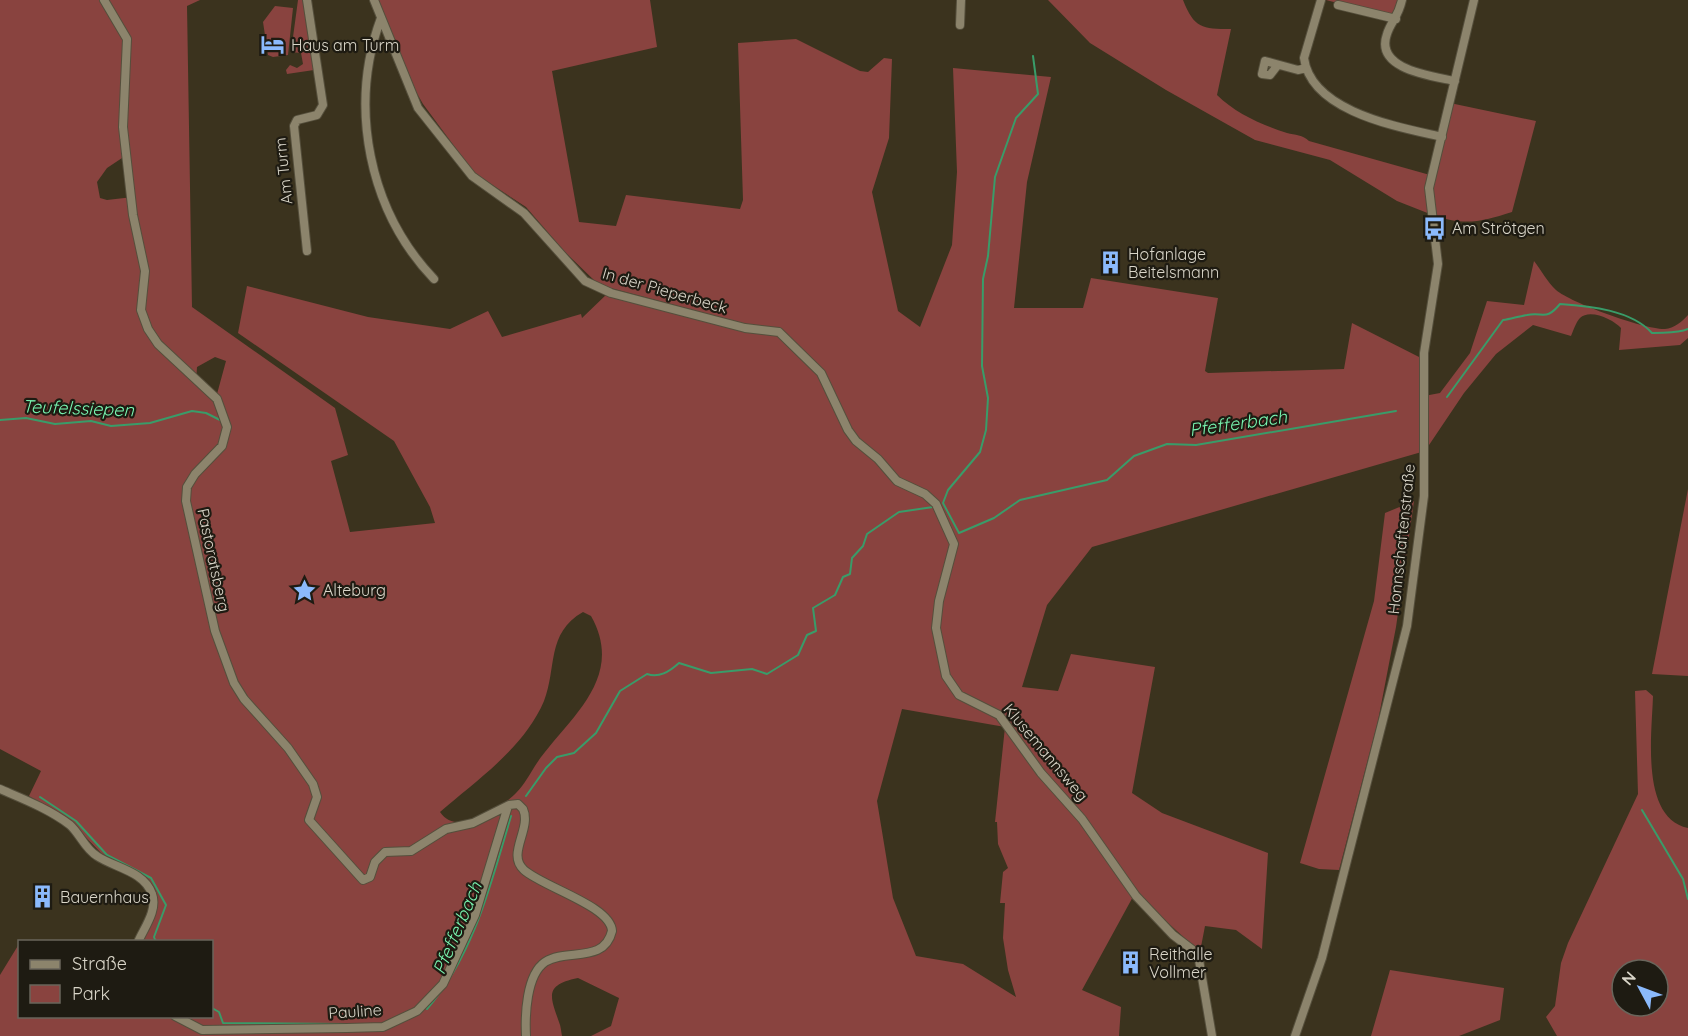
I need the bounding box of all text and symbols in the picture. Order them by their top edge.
hotel icon: Haus am Turm [260,32,286,58]
place label: Haus am Turm [291,35,399,55]
street label: Am Turm [270,137,296,205]
bus stop icon: Am Strötgen [1421,215,1447,241]
place label: Am Strötgen [1452,218,1545,238]
place label: Hofanlage Beitelsmann [1128,244,1219,282]
building icon: Hofanlage Beitelsmann [1097,250,1123,276]
street label: In der Pieperbeck [600,263,730,317]
water label: Teufelssiepen [22,395,135,421]
water label: Pfefferbach [1188,405,1289,441]
street label: Honnschaftenstraße [1383,463,1419,615]
street label: Pastoratsberg [193,506,235,614]
place icon: Alteburg [292,577,318,603]
place label: Alteburg [323,580,386,600]
street label: Klusemannsweg [999,699,1093,805]
water label: Pfefferbach [427,878,487,978]
building icon: Bauernhaus [29,884,55,910]
place label: Bauernhaus [60,887,149,907]
legend [18,940,213,1018]
place label: Reithalle Vollmer [1149,944,1213,982]
building icon: Reithalle Vollmer [1118,950,1144,976]
text: Straße [72,952,127,975]
north arrow [1610,958,1670,1018]
text: N [1617,967,1640,989]
text: Park [72,982,110,1005]
street label: Pauline [328,999,382,1023]

